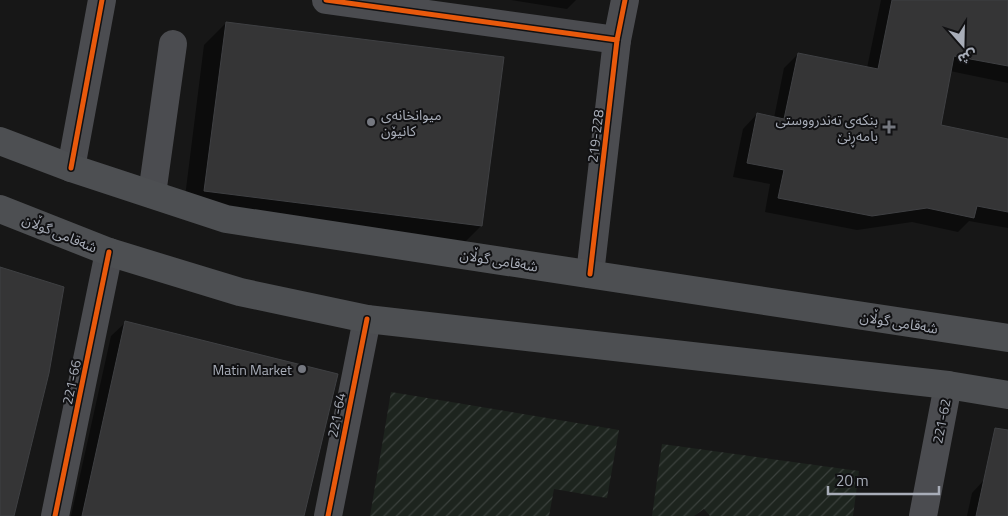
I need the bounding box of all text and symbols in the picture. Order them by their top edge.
north arrow [938,20,988,70]
text: ش [955,45,980,71]
place label: میوانخانەی کانیۆن [381,104,441,141]
street label: 219-228 [581,108,609,164]
place label: بنکەی تەندرووستی بامەڕنێ [775,109,878,147]
marker: میوانخانەی کانیۆن [365,116,377,128]
marker: بنکەی تەندرووستی بامەڕنێ [882,120,896,134]
street label: شەقامی گوڵان [19,208,101,258]
street label: شەقامی گوڵان [458,243,540,277]
street label: شەقامی گوڵان [858,305,940,339]
street label: 221-66 [56,357,86,406]
place label: Matin Market [213,359,292,380]
marker: Matin Market [296,363,308,375]
street label: 221-64 [321,391,351,439]
street label: 221-62 [926,397,956,445]
scale bar [828,464,939,496]
text: 20 m [836,469,869,492]

